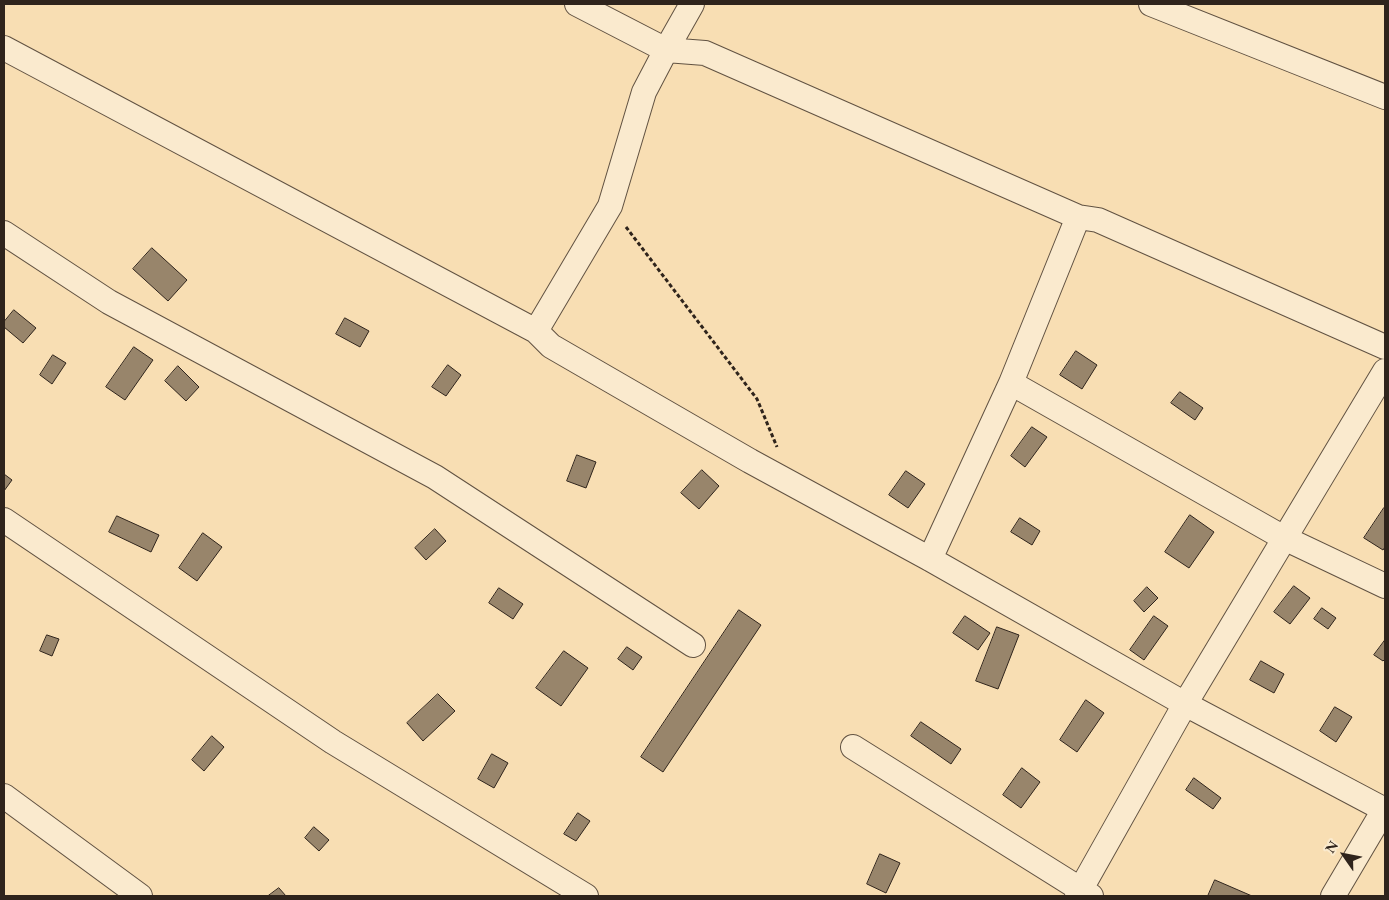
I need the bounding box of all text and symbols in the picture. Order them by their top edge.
north arrow [1319,830,1369,880]
text: N [1321,837,1342,856]

